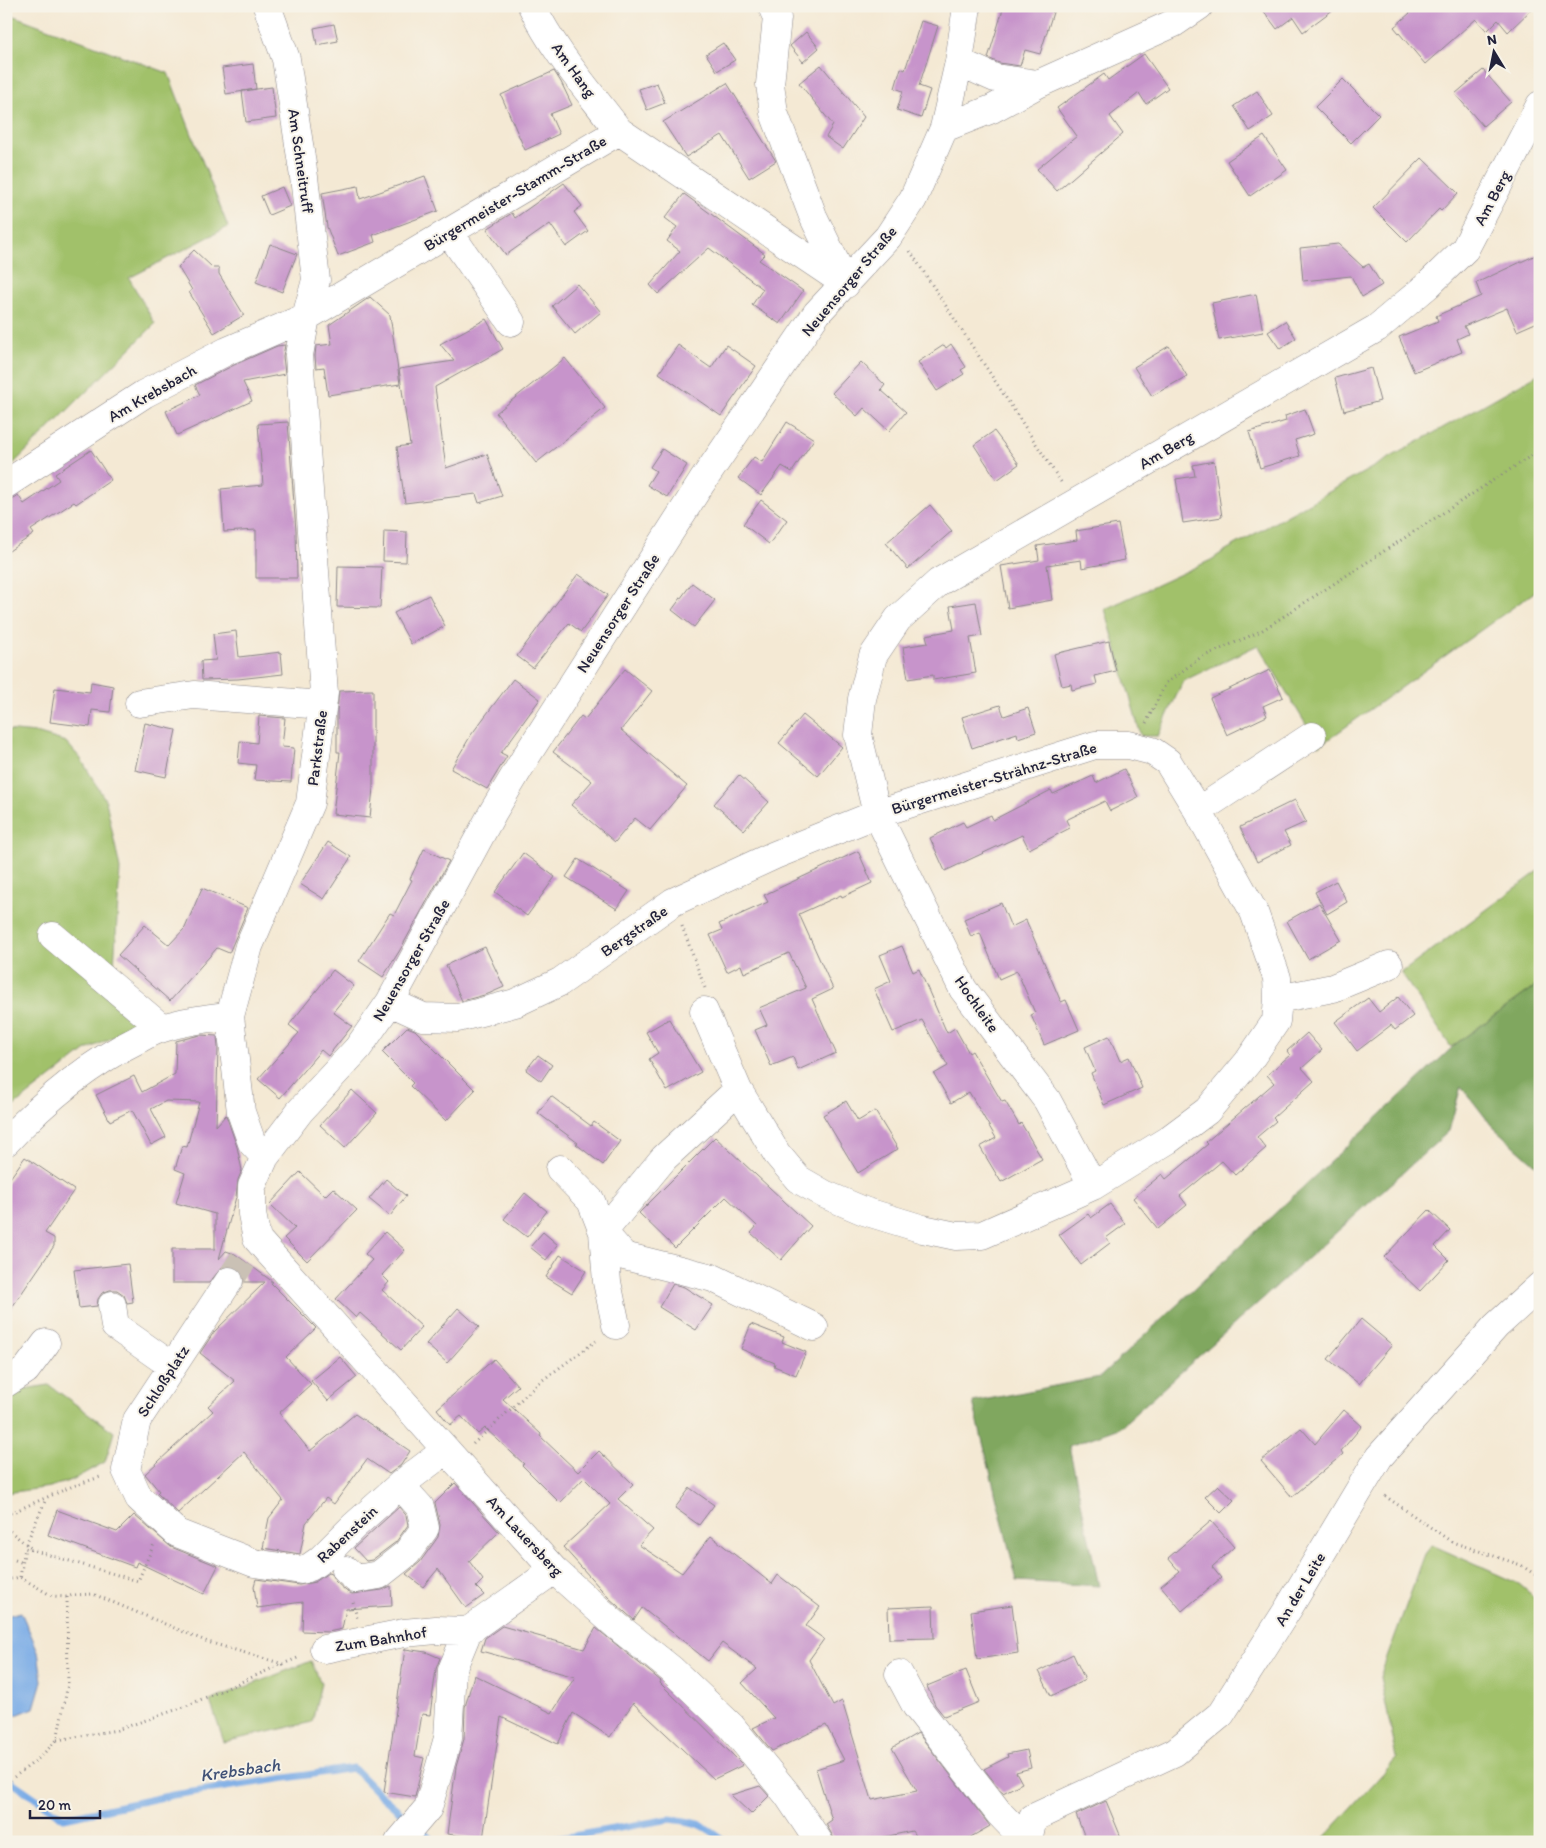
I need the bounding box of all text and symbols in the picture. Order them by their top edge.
north arrow [1468,28,1518,78]
text: N [1486,30,1498,49]
street label: Am Hang [548,39,601,102]
street label: Am Schneitruff [284,107,318,215]
street label: Bürgermeister-Stamm-Straße [420,131,610,255]
street label: Am Berg [1470,167,1515,229]
street label: Neuensorger Straße [797,222,901,340]
street label: Am Krebsbach [104,360,200,426]
street label: Am Berg [1135,427,1197,473]
street label: Neuensorger Straße [572,550,664,676]
street label: Parkstraße [303,709,331,787]
street label: Bürgermeister-Strähnz-Straße [889,738,1099,818]
street label: Neuensorger Straße [368,895,454,1025]
street label: Bergstraße [597,901,671,961]
street label: Hochleite [951,972,1003,1036]
street label: Schloßplatz [133,1341,193,1420]
street label: Am Lauersberg [483,1492,568,1581]
street label: Rabenstein [313,1501,382,1567]
street label: An der Leite [1271,1549,1329,1629]
street label: Zum Bahnhof [334,1622,428,1656]
water label: Krebsbach [199,1753,282,1786]
scale bar [30,1788,100,1820]
text: 20 m [38,1796,72,1814]

